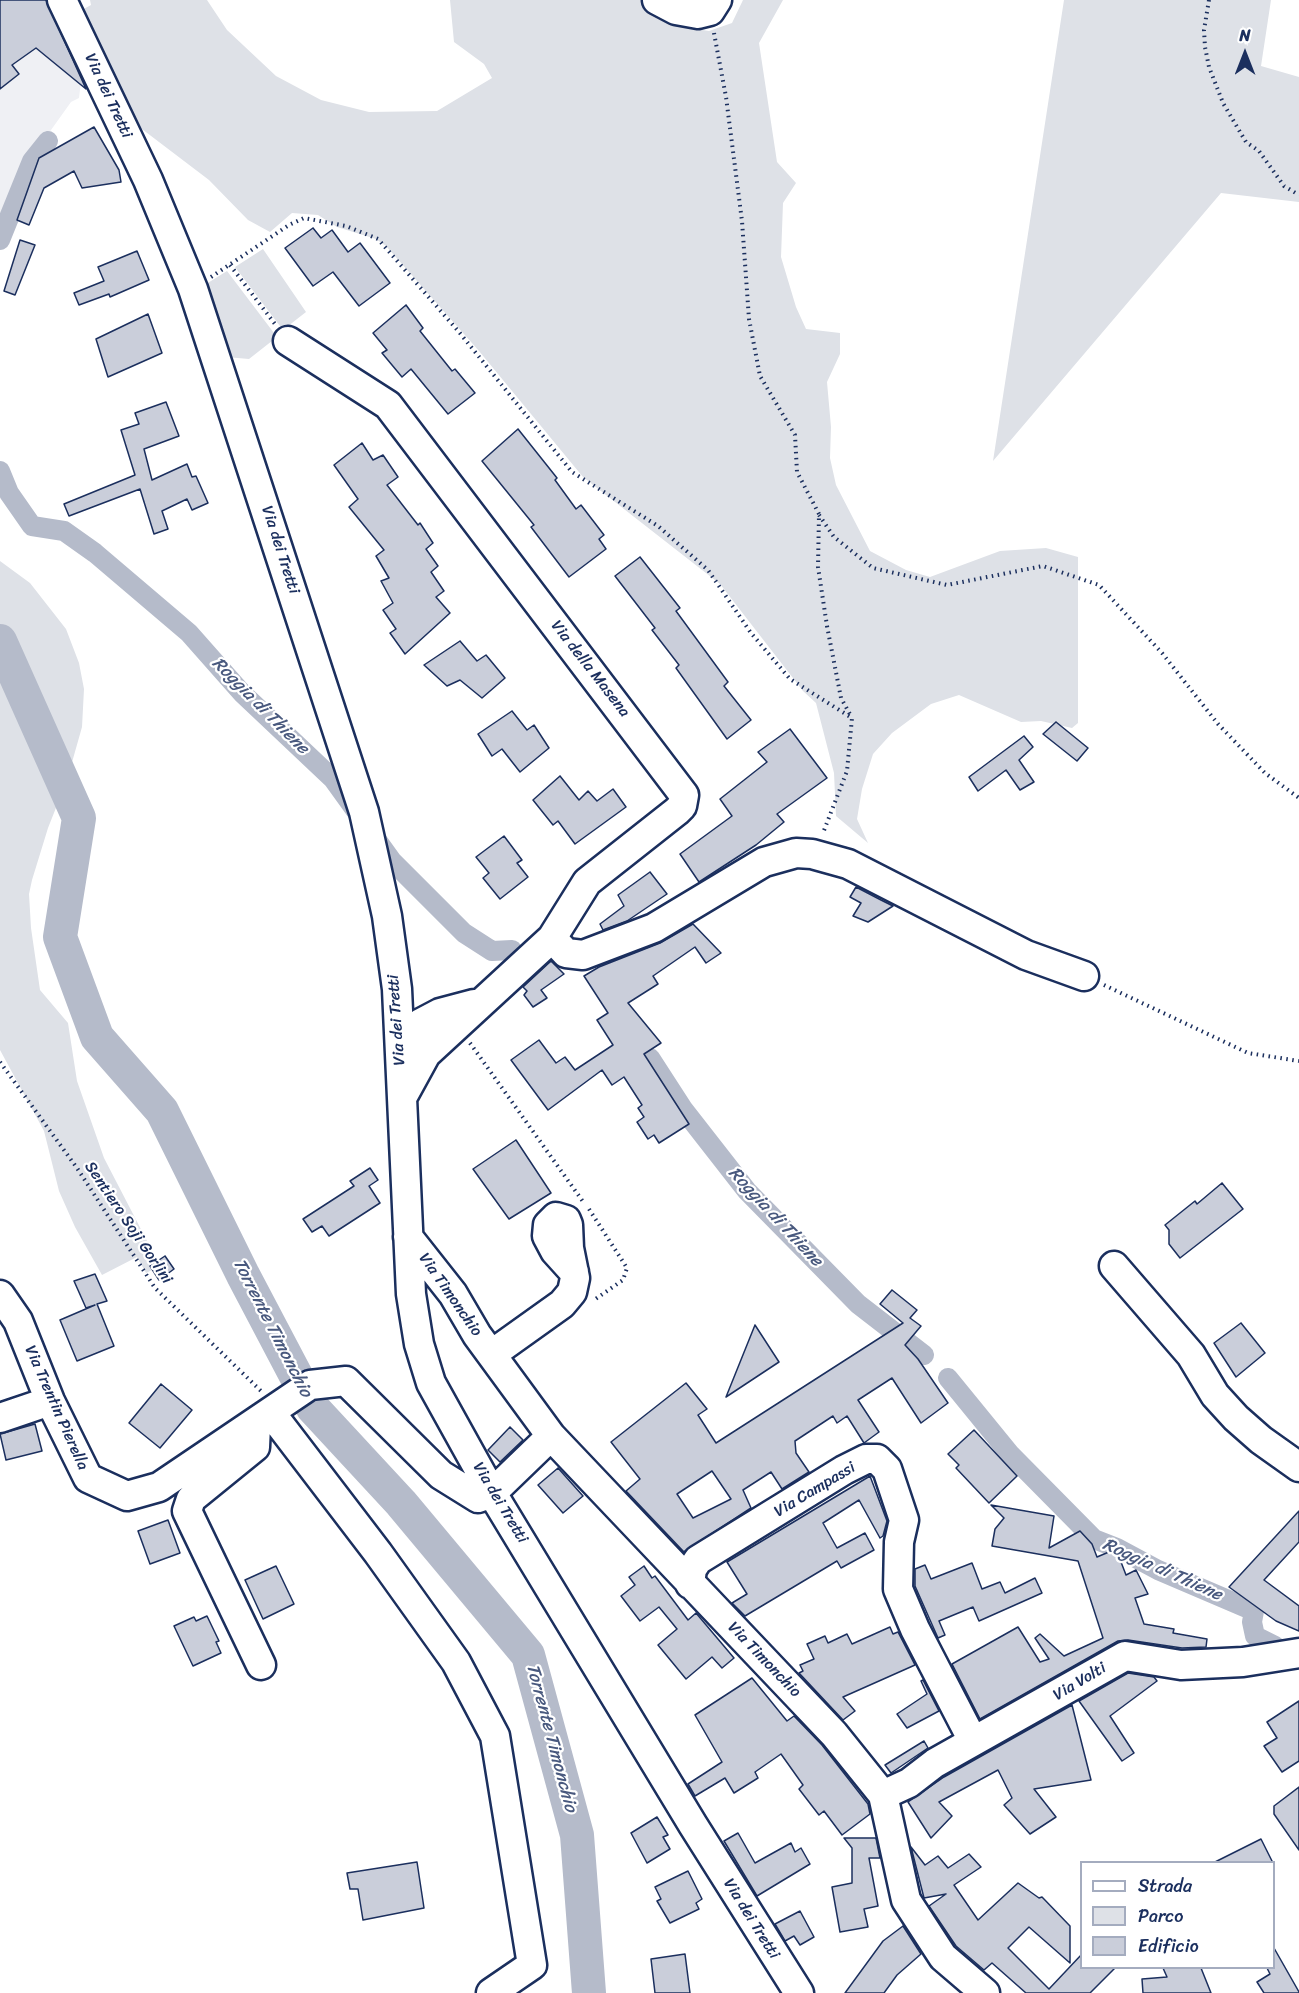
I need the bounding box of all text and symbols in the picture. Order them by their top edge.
text: N [1239,21,1251,50]
north arrow [1215,24,1275,84]
street label: Via dei Tretti [80,51,136,141]
street label: Via dei Tretti [257,504,303,596]
street label: Via della Masena [546,617,634,721]
water label: Roggia di Thiene [207,653,313,759]
street label: Via dei Tretti [384,974,410,1066]
street label: Sentiero Soji Gorlini [80,1158,176,1288]
water label: Roggia di Thiene [723,1163,827,1271]
street label: Via Timonchio [414,1250,486,1340]
water label: Torrente Timonchio [228,1255,316,1401]
street label: Via Trentin Pierella [20,1343,92,1473]
street label: Via Campassi [771,1458,859,1522]
street label: Via dei Tretti [468,1459,532,1547]
water label: Roggia di Thiene [1099,1534,1225,1606]
street label: Via Timonchio [723,1618,805,1702]
street label: Via Volti [1050,1659,1110,1705]
water label: Torrente Timonchio [521,1661,581,1815]
legend [1080,1861,1275,1969]
text: Strada [1138,1870,1192,1902]
street label: Via dei Tretti [719,1875,783,1963]
text: Parco [1138,1900,1183,1932]
text: Edificio [1138,1930,1199,1962]

